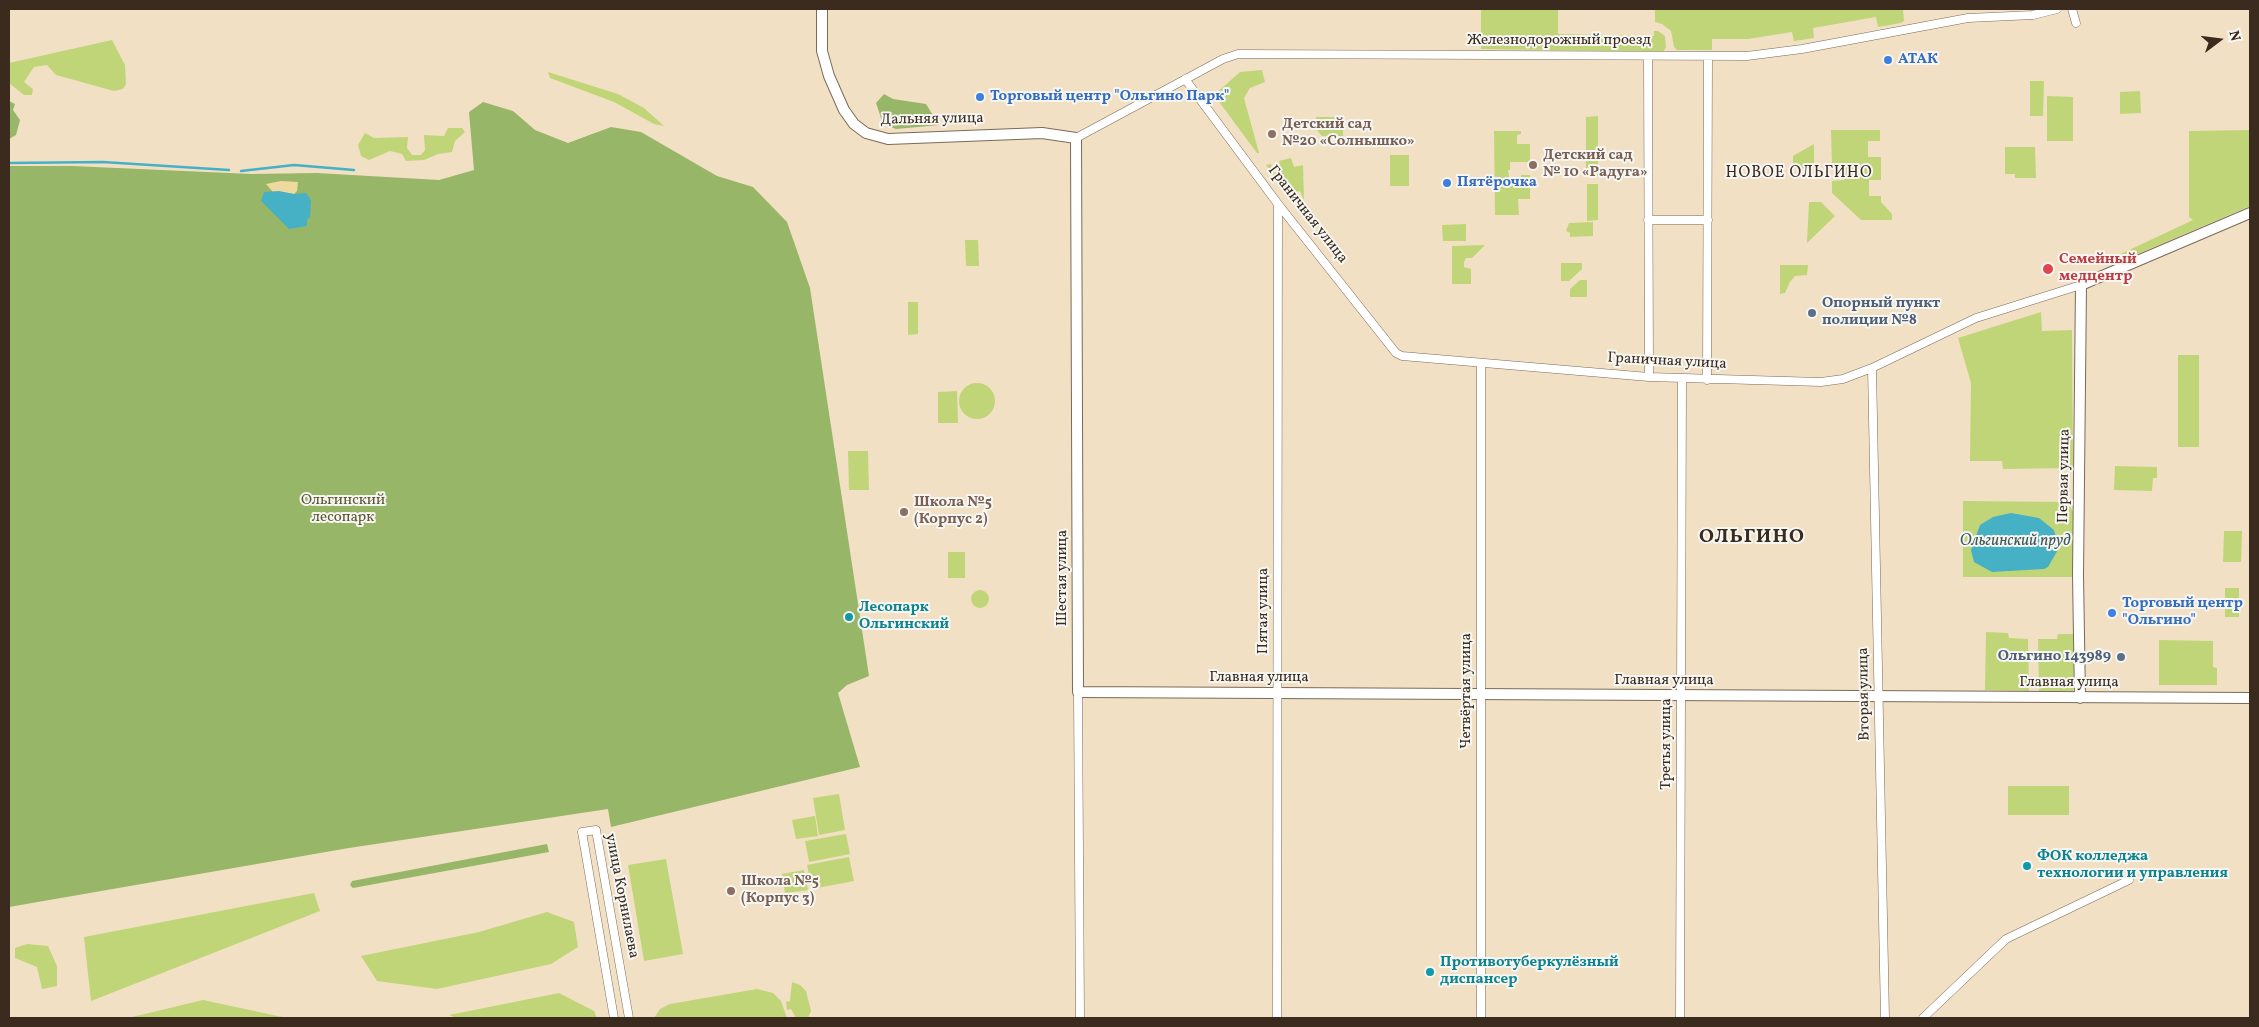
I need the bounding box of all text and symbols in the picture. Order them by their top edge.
north arrow [2194,15,2244,65]
text: N [2223,29,2244,43]
street label: Железнодорожный проезд [1467,32,1651,50]
place label: АТАК [1898,51,1938,69]
marker: АТАК [1882,54,1894,66]
place label: Торговый центр "Ольгино Парк" [990,88,1229,106]
marker: Торговый центр "Ольгино Парк" [974,91,986,103]
street label: Дальняя улица [880,110,984,130]
place label: Детский сад №20 «Солнышко» [1282,116,1415,151]
marker: Детский сад №20 «Солнышко» [1266,128,1278,140]
place label: Детский сад № 10 «Радуга» [1543,147,1648,182]
marker: Детский сад № 10 «Радуга» [1527,159,1539,171]
street label: Граничная улица [1263,162,1351,268]
district label: НОВОЕ ОЛЬГИНО [1724,164,1874,184]
place label: Пятёрочка [1457,174,1537,192]
marker: Пятёрочка [1441,177,1453,189]
place label: Семейный медцентр [2059,251,2137,286]
marker: Семейный медцентр [2041,262,2055,276]
place label: Опорный пункт полиции №8 [1822,295,1940,330]
marker: Опорный пункт полиции №8 [1806,307,1818,319]
street label: Граничная улица [1607,350,1727,374]
street label: Первая улица [2055,429,2075,523]
park label: Ольгинский лесопарк [301,492,385,527]
place label: Школа №5 (Корпус 2) [914,494,992,529]
marker: Школа №5 (Корпус 2) [898,506,910,518]
district label: ОЛЬГИНО [1698,526,1806,550]
street label: Шестая улица [1054,530,1072,626]
water label: Ольгинский пруд [1960,532,2070,552]
street label: Пятая улица [1255,568,1273,654]
place label: Торговый центр "Ольгино" [2122,595,2243,630]
place label: Лесопарк Ольгинский [859,599,949,634]
marker: Торговый центр "Ольгино" [2106,607,2118,619]
marker: Лесопарк Ольгинский [843,611,855,623]
street label: Четвёртая улица [1458,633,1476,749]
street label: Вторая улица [1855,647,1875,741]
place label: Ольгино 143989 [1998,648,2111,666]
marker: Ольгино 143989 [2115,651,2127,663]
street label: Главная улица [1209,669,1309,687]
street label: Главная улица [1614,672,1714,690]
street label: Главная улица [2019,674,2119,692]
street label: Третья улица [1658,698,1676,790]
street label: улица Корнилаева [600,832,642,960]
place label: ФОК колледжа технологии и управления [2037,848,2228,883]
marker: ФОК колледжа технологии и управления [2021,860,2033,872]
place label: Школа №5 (Корпус 3) [741,873,819,908]
marker: Школа №5 (Корпус 3) [725,885,737,897]
place label: Противотуберкулёзный диспансер [1440,954,1619,989]
marker: Противотуберкулёзный диспансер [1424,966,1436,978]

